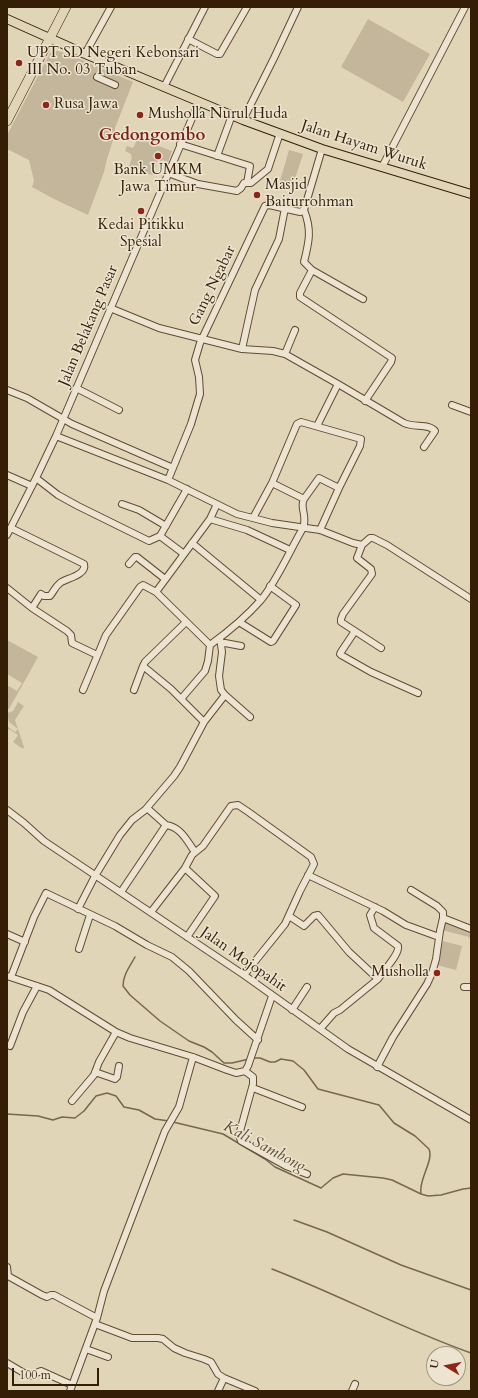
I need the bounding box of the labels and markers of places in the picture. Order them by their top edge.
place label: UPT SD Negeri Kebonsari III No. 03 Tuban [27,45,199,80]
marker: UPT SD Negeri Kebonsari III No. 03 Tuban [14,58,24,68]
place label: Rusa Jawa [54,96,118,114]
marker: Rusa Jawa [41,100,51,110]
place label: Musholla Nurul Huda [148,106,288,124]
marker: Musholla Nurul Huda [135,110,145,120]
marker: Bank UMKM Jawa Timur [153,151,163,161]
place label: Bank UMKM Jawa Timur [114,162,202,197]
place label: Masjid Baiturrohman [265,177,354,212]
marker: Masjid Baiturrohman [252,190,262,200]
marker: Kedai Pitikku Spesial [136,206,146,216]
place label: Kedai Pitikku Spesial [97,217,185,252]
place label: Musholla [371,964,429,982]
marker: Musholla [432,968,442,978]

